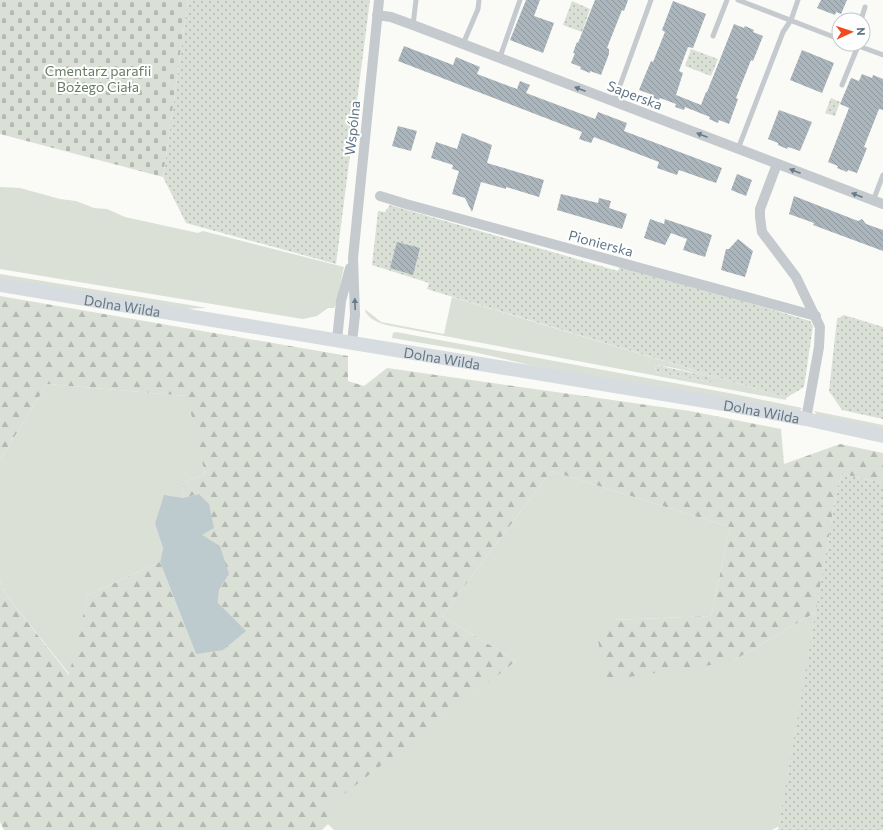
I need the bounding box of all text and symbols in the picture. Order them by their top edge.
north arrow [831,12,871,52]
text: N [855,27,868,36]
park label: Cmentarz parafii Bożego Ciała [45,62,151,95]
street label: Saperska [605,77,665,113]
one-way arrow [574,85,586,91]
street label: Wspólna [341,100,363,156]
one-way arrow [695,132,707,138]
one-way arrow [789,168,801,174]
one-way arrow [851,191,863,197]
street label: Pionierska [567,226,635,260]
street label: Dolna Wilda [83,290,162,320]
one-way arrow [351,298,358,310]
street label: Dolna Wilda [403,343,482,372]
street label: Dolna Wilda [722,396,801,426]

